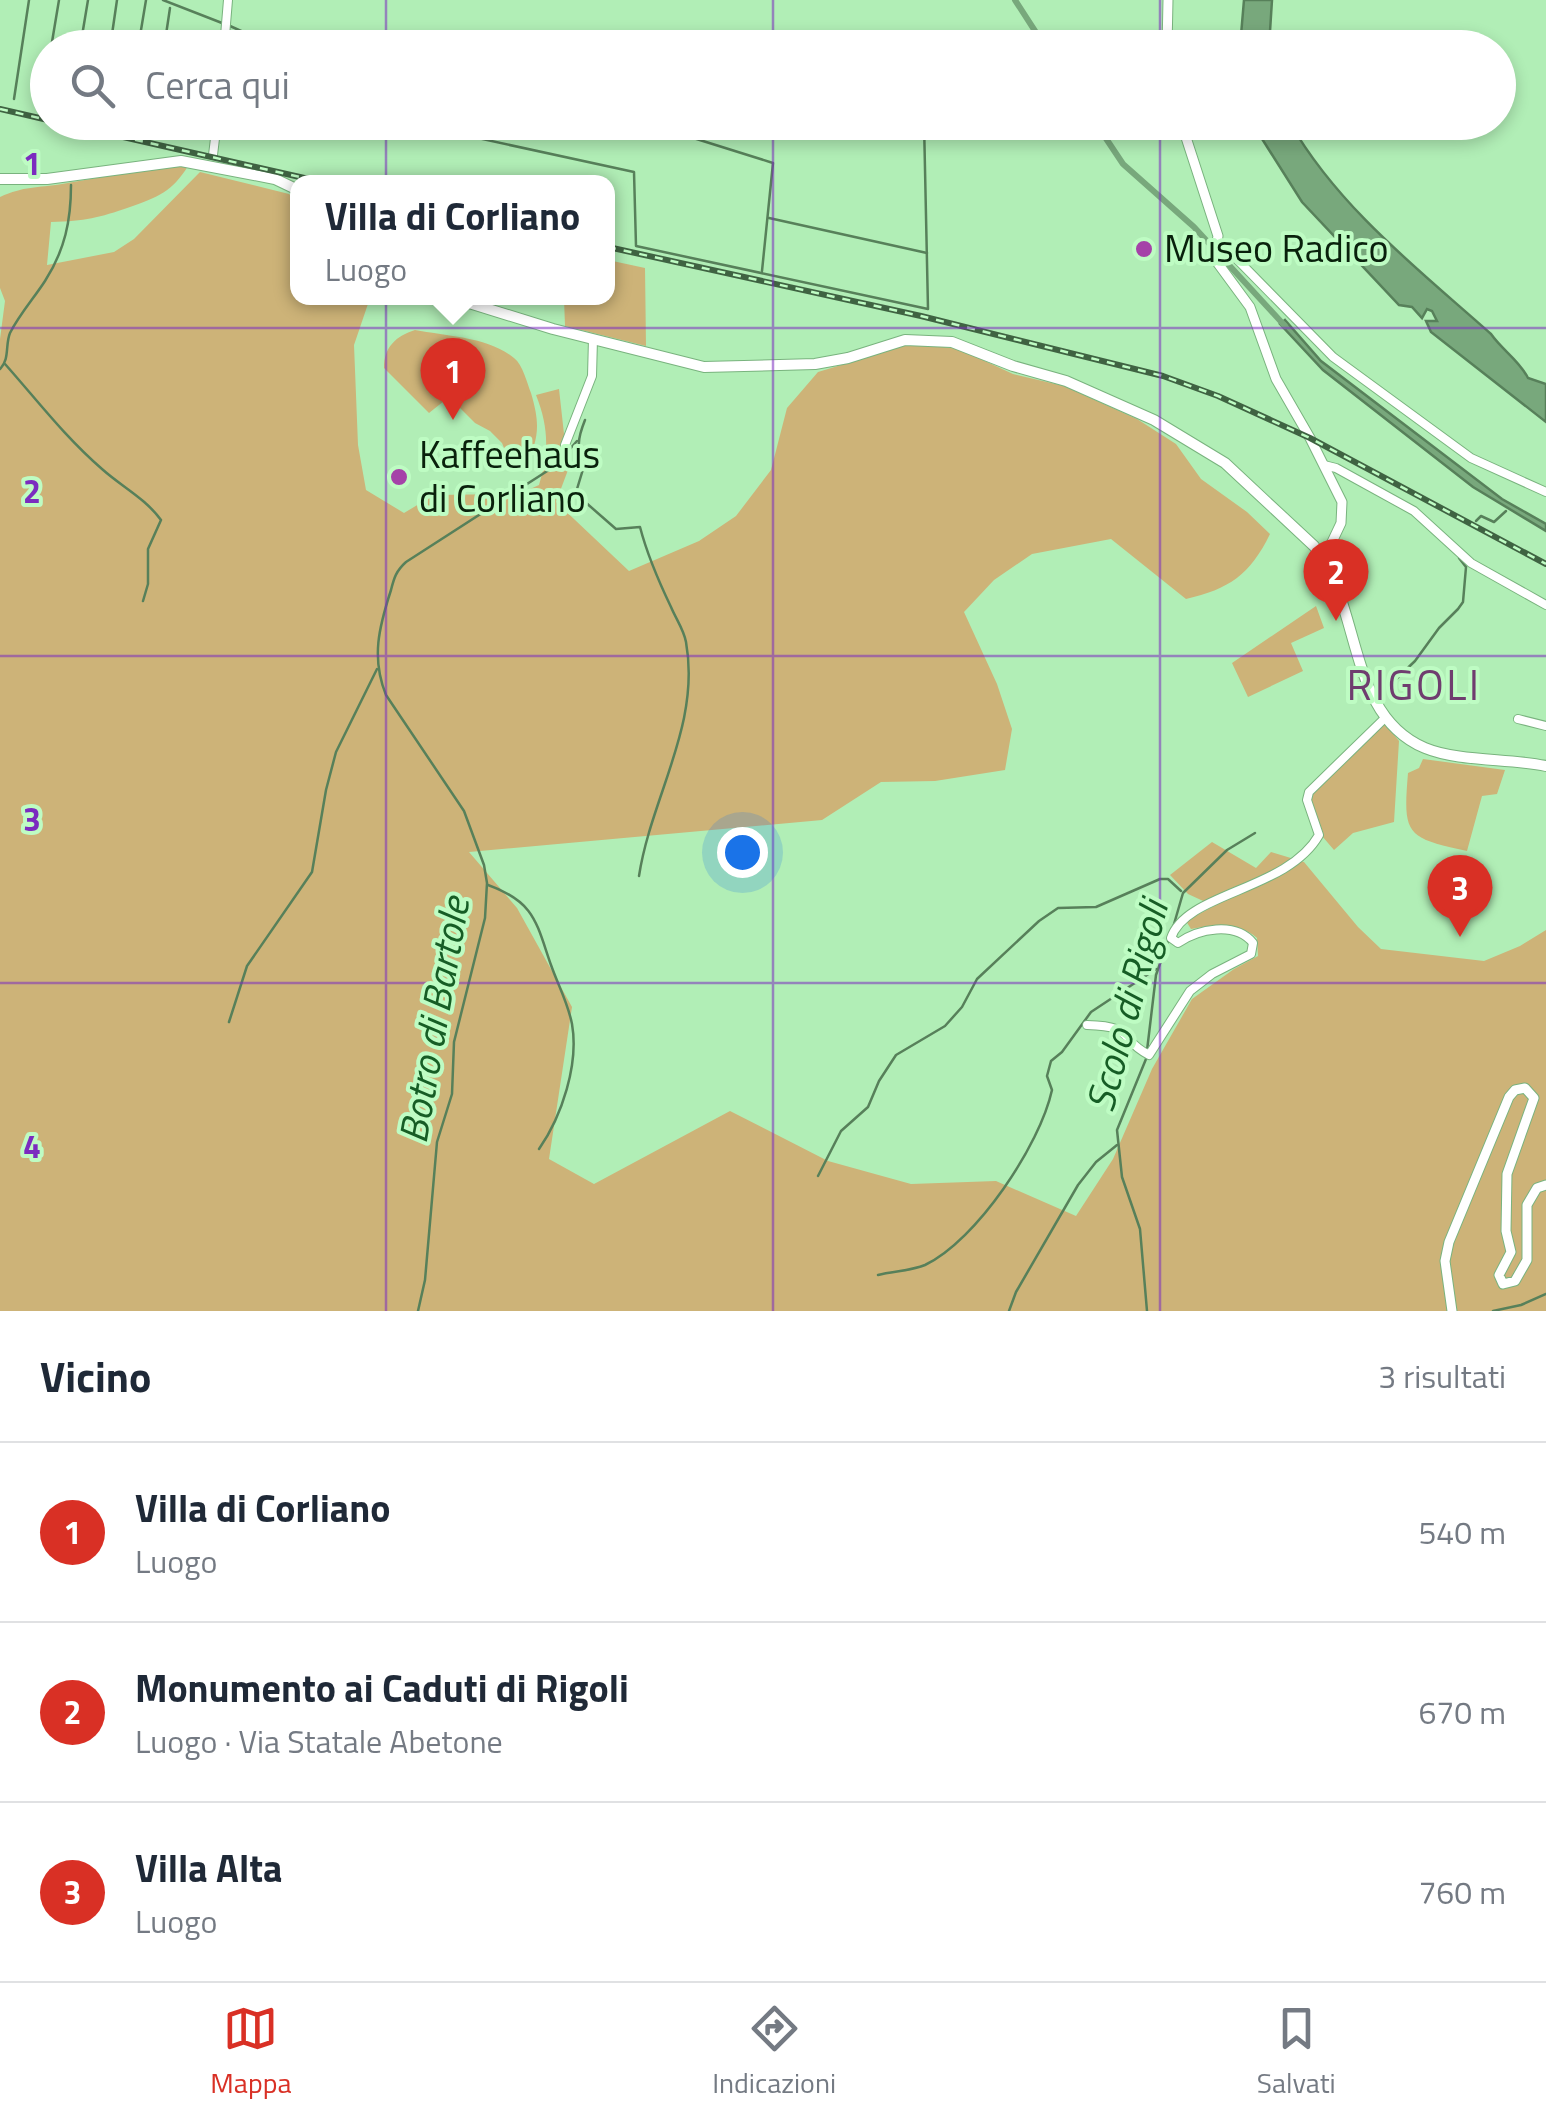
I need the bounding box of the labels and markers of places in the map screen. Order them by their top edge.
place label: Museo Radico [1164,219,1389,277]
marker: Museo Radico [1133,238,1155,260]
pin: 1 [420,338,486,420]
place label: Kaffeehaus di Corliano [419,425,600,527]
marker: Kaffeehaus di Corliano [388,466,410,488]
pin: 2 [1304,538,1368,621]
pin: 3 [1428,854,1492,937]

